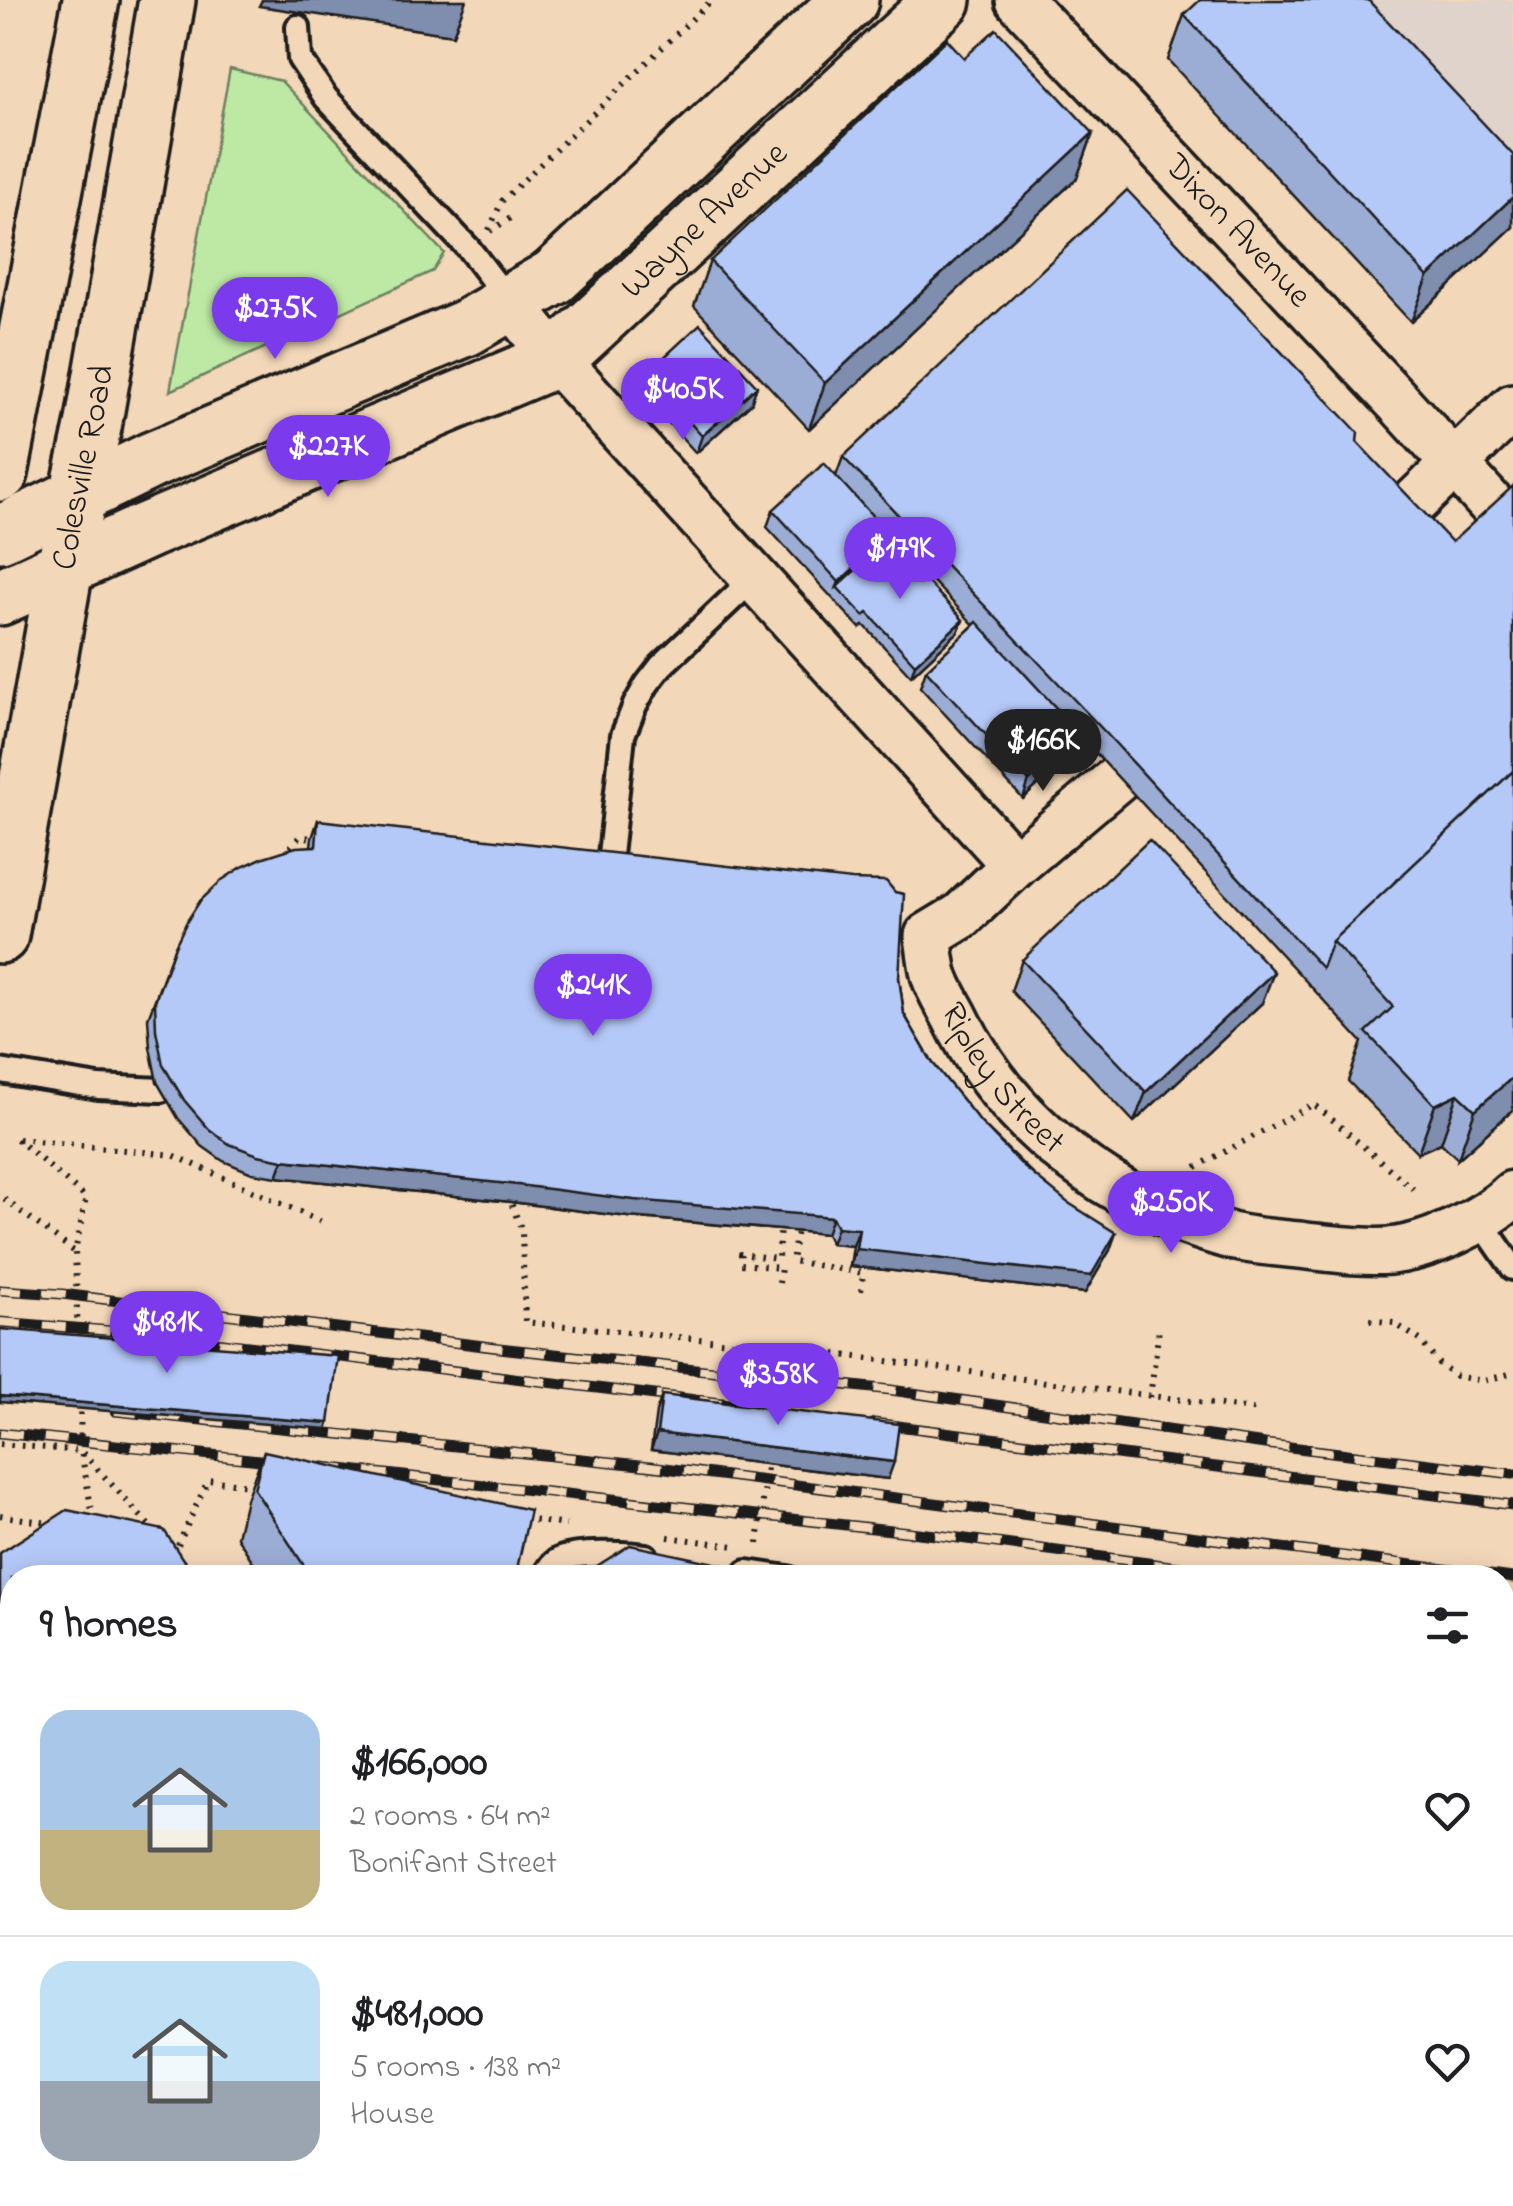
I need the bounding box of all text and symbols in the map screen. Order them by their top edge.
street label: Wayne Avenue [610,130,800,312]
street label: Dixon Avenue [1151,142,1323,320]
pin: $275K [205,277,345,362]
text: $275K [234,286,316,333]
pin: $405K [613,358,753,443]
street label: Colesville Road [40,361,129,574]
text: $405K [643,367,723,414]
pin: $227K [258,415,398,500]
text: $227K [288,424,368,471]
pin: $179K [830,517,970,602]
text: $179K [866,526,934,573]
pin: $166K [973,709,1113,794]
text: $166K [1006,718,1080,765]
pin: $241K [523,954,663,1039]
text: $241K [556,963,630,1010]
street label: Ripley Street [926,993,1076,1168]
pin: $250K [1101,1171,1241,1256]
text: $250K [1130,1180,1212,1227]
pin: $481K [97,1291,237,1376]
text: $481K [132,1300,202,1347]
pin: $358K [708,1343,848,1428]
text: $358K [739,1352,817,1399]
text: 9 homes [40,1595,178,1656]
icon: filters [1420,1598,1475,1653]
text: $166,000 [350,1733,487,1794]
icon: home [120,1750,240,1870]
icon: heart [1420,1783,1475,1838]
text: 2 rooms · 64 m² [350,1794,551,1841]
text: Bonifant Street [350,1841,557,1888]
text: $481,000 [350,1984,483,2045]
icon: home [120,2001,240,2121]
icon: heart [1420,2034,1475,2089]
text: 5 rooms · 138 m² [350,2045,561,2092]
text: House [350,2092,434,2139]

